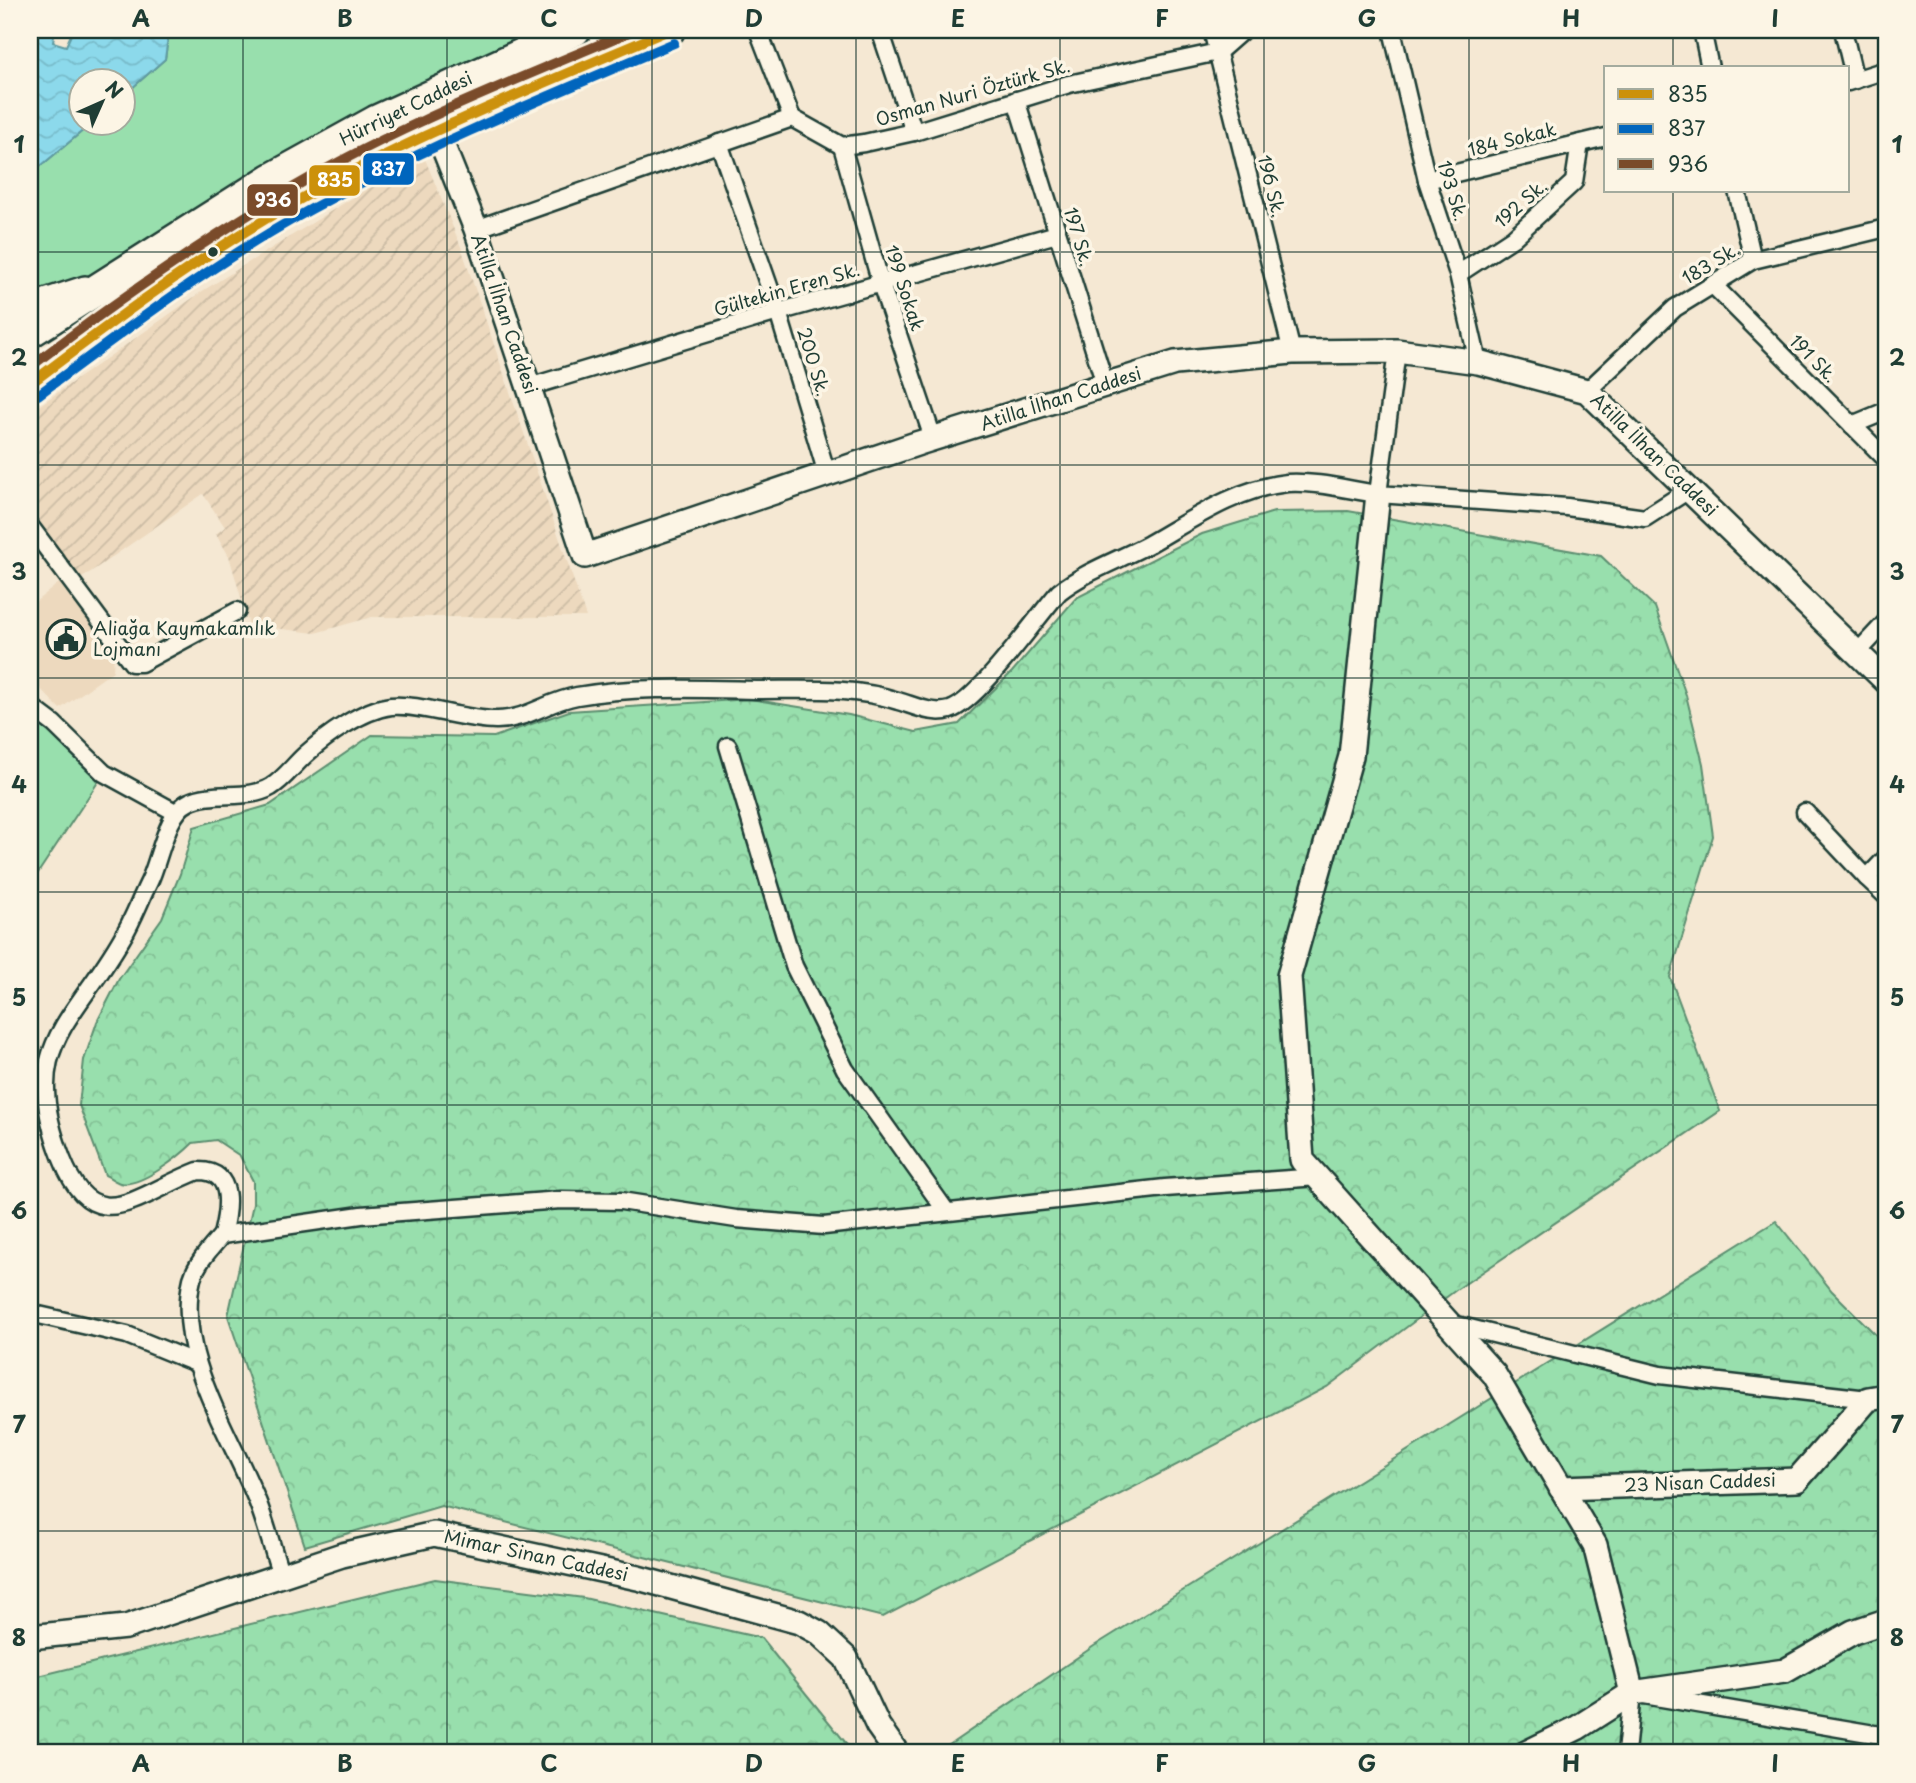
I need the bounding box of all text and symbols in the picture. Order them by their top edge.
text: A [132,0,150,35]
text: B [337,0,353,35]
text: C [540,0,558,35]
text: D [745,0,763,35]
text: E [951,0,965,35]
text: F [1155,0,1169,35]
text: G [1358,0,1376,35]
text: H [1562,0,1580,35]
text: I [1771,0,1779,35]
street label: Osman Nuri Öztürk Sk. [872,51,1073,132]
street label: Hürriyet Caddesi [334,64,476,152]
north arrow [66,66,136,136]
legend [1604,66,1850,192]
text: N [100,74,130,104]
text: 835 [1668,77,1708,109]
text: 837 [1668,111,1705,143]
street label: 184 Sokak [1465,115,1559,163]
text: 1 [14,126,25,161]
text: 1 [1892,126,1903,161]
text: 936 [1668,147,1708,179]
line badge: 837 [362,152,415,186]
street label: 196 Sk. [1252,152,1293,220]
text: 837 [371,154,405,182]
street label: 193 Sk. [1432,157,1475,224]
line badge: 835 [308,164,361,197]
text: 835 [317,165,353,193]
street label: 192 Sk. [1487,172,1553,234]
line badge: 936 [246,183,299,217]
text: 936 [255,185,291,213]
street label: 197 Sk. [1058,204,1101,269]
street label: Atilla İlhan Caddesi [465,230,545,397]
street label: 183 Sk. [1676,235,1744,291]
street label: 199 Sokak [879,241,932,334]
unlabelled marker [206,245,220,259]
street label: Gültekin Eren Sk. [711,255,863,322]
street label: 200 Sk. [791,324,838,399]
street label: 191 Sk. [1784,328,1844,388]
text: 2 [11,339,27,374]
text: 2 [1889,339,1905,374]
street label: Atilla İlhan Caddesi [977,359,1144,436]
street label: Atilla İlhan Caddesi [1585,386,1725,522]
text: 3 [11,553,27,588]
text: 3 [1889,553,1905,588]
place label: Aliağa Kaymakamlık Lojmanı [93,614,275,662]
public building icon: Aliağa Kaymakamlık Lojmanı [45,618,87,660]
text: 4 [11,766,27,801]
text: 4 [1889,766,1905,801]
text: 5 [12,979,26,1014]
text: 5 [1890,979,1904,1014]
text: 6 [11,1192,27,1227]
text: 6 [1889,1192,1905,1227]
text: 7 [12,1406,26,1441]
text: 7 [1890,1406,1904,1441]
street label: 23 Nisan Caddesi [1624,1465,1776,1498]
street label: Mimar Sinan Caddesi [442,1522,631,1587]
text: 8 [12,1619,26,1654]
text: 8 [1890,1619,1904,1654]
text: A [132,1745,150,1780]
text: B [337,1745,353,1780]
text: C [540,1745,558,1780]
text: D [745,1745,763,1780]
text: E [951,1745,965,1780]
text: F [1155,1745,1169,1780]
text: G [1358,1745,1376,1780]
text: H [1562,1745,1580,1780]
text: I [1771,1745,1779,1780]

